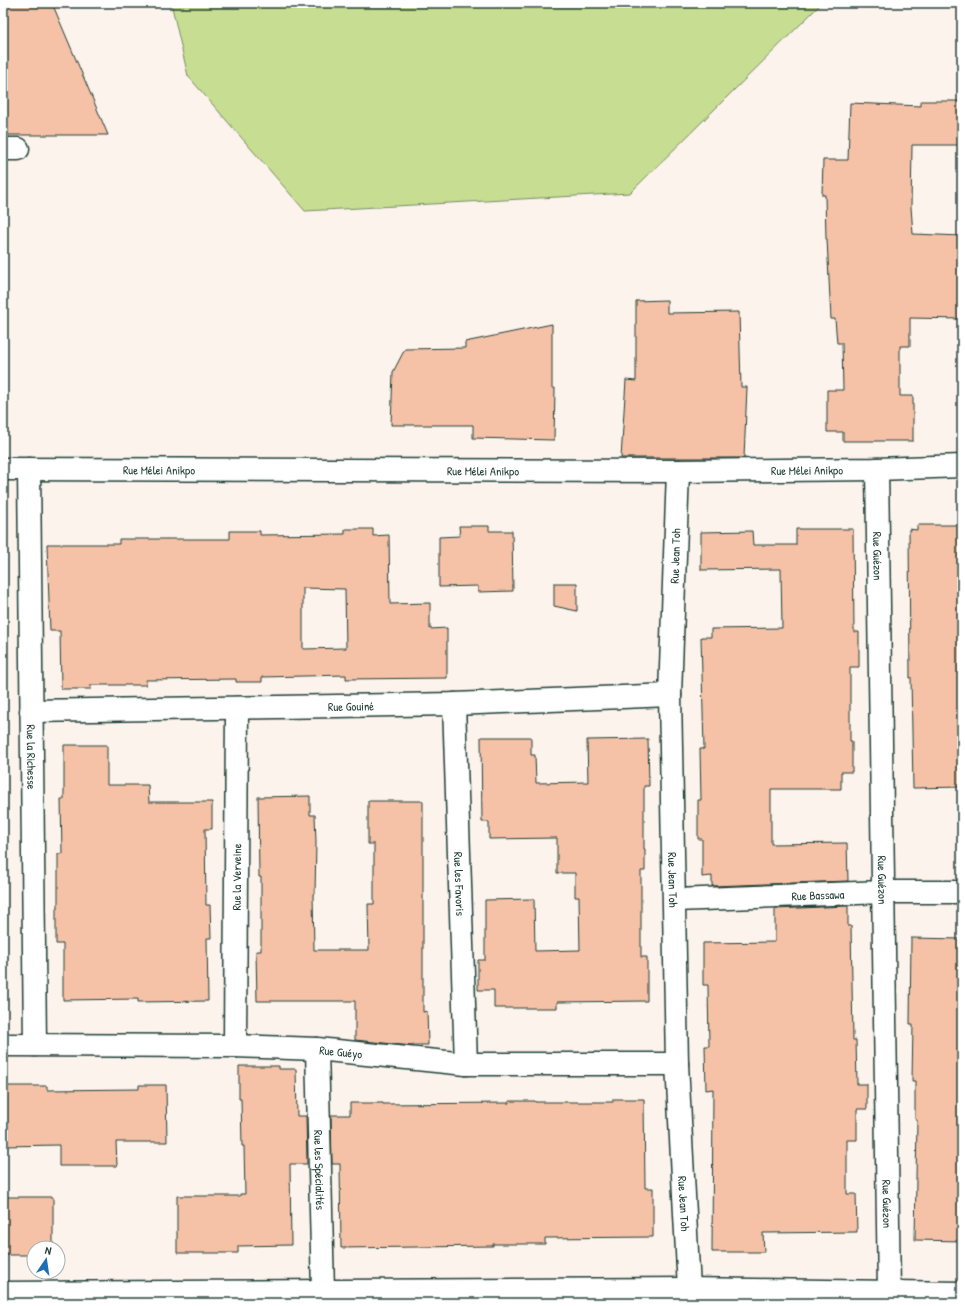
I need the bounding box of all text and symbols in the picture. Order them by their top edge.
street label: Rue Mélei Anikpo [123,461,195,478]
street label: Rue Mélei Anikpo [771,461,843,479]
street label: Rue Mélei Anikpo [447,462,519,479]
street label: Rue Jean Toh [666,528,684,584]
street label: Rue Guézon [869,532,887,580]
street label: Rue Gouiné [328,697,374,715]
street label: Rue la Richesse [23,724,41,790]
street label: Rue la Verveine [227,843,245,911]
street label: Rue les Favoris [450,852,470,917]
street label: Rue Jean Toh [664,852,683,908]
street label: Rue Guézon [874,856,892,904]
street label: Rue Bassawa [791,885,845,904]
street label: Rue Guéyo [319,1041,363,1062]
street label: Rue les Spécialités [311,1130,329,1211]
street label: Rue Jean Toh [674,1175,694,1232]
street label: Rue Guézon [879,1180,897,1228]
north arrow [26,1240,66,1280]
text: N [44,1243,53,1258]

